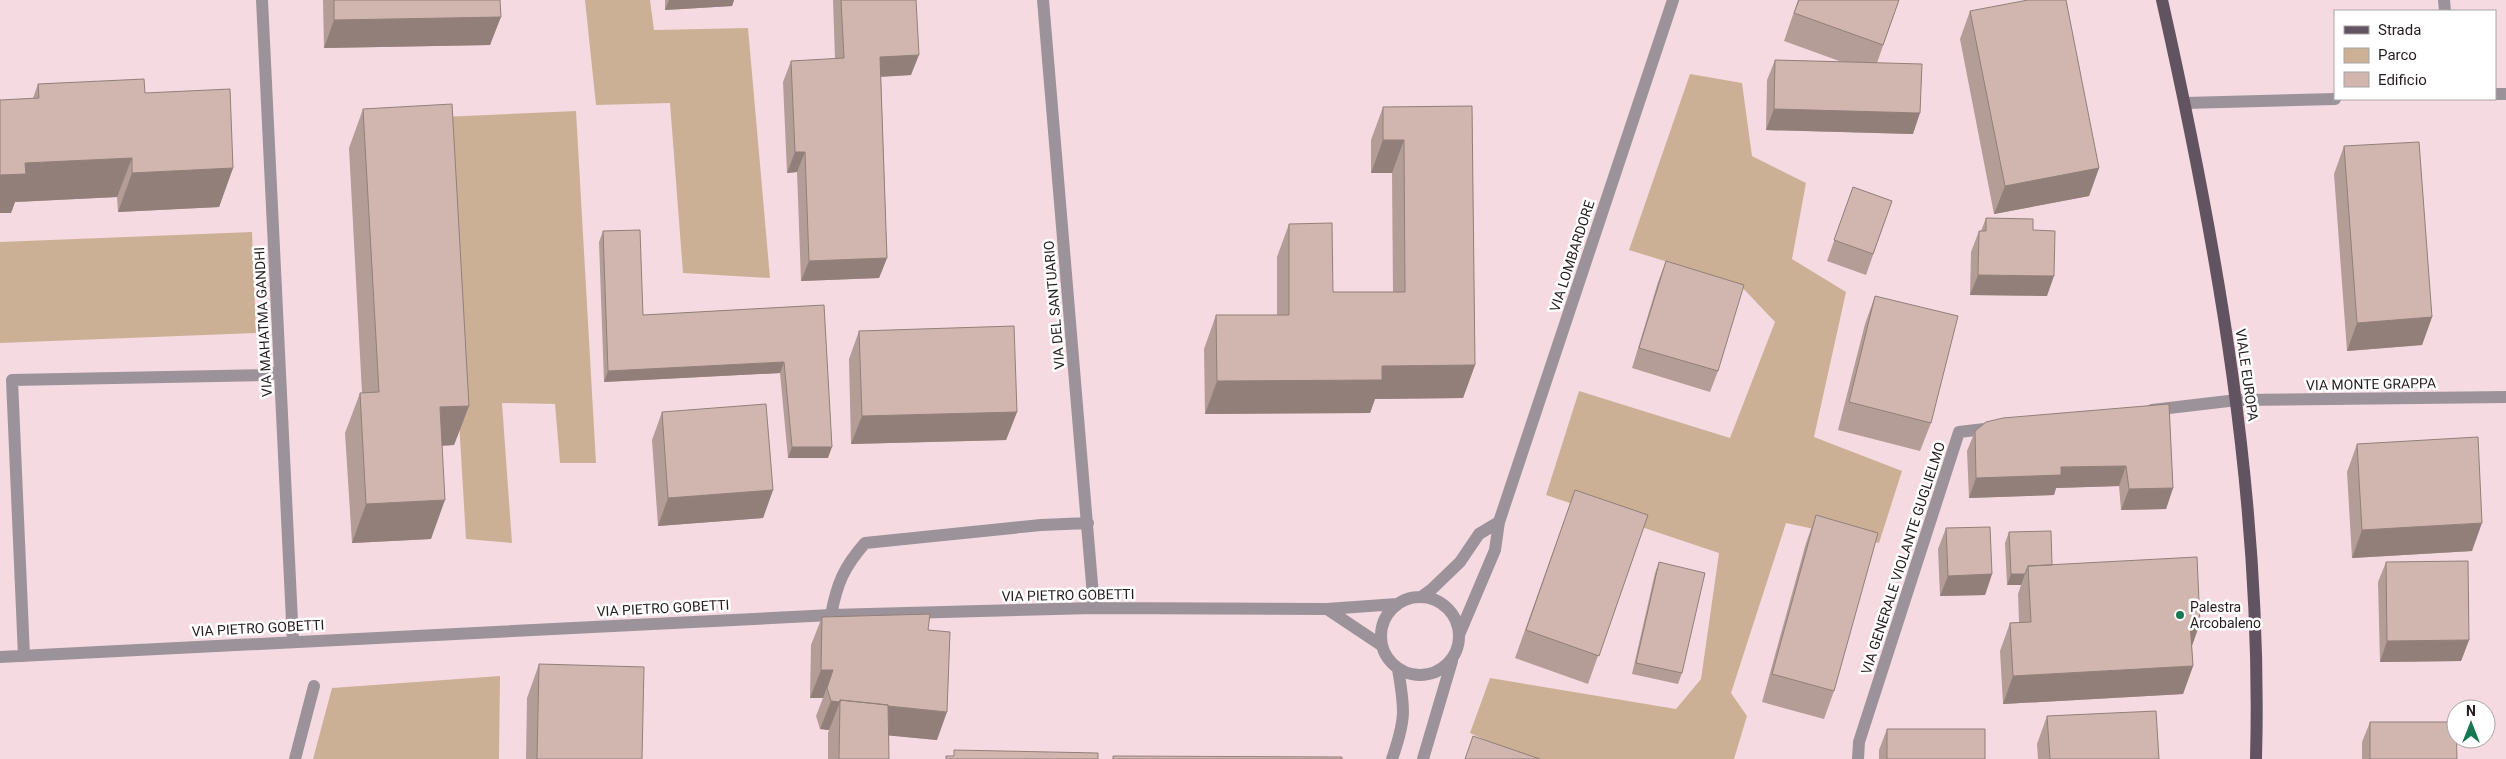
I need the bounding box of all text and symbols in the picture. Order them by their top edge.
legend [2334,10,2496,100]
text: Strada [2378,21,2421,39]
text: Parco [2378,46,2417,64]
text: Edificio [2378,71,2427,89]
street label: VIA LOMBARDORE [1546,198,1598,314]
street label: VIA DEL SANTUARIO [1040,240,1068,370]
street label: VIA MAHATMA GANDHI [251,247,275,397]
street label: VIALE EUROPA [2233,328,2261,422]
street label: VIA MONTE GRAPPA [2306,375,2436,393]
street label: VIA GENERALE VIOLANTE GUGLIELMO [1858,440,1948,676]
street label: VIA PIETRO GOBETTI [1001,586,1135,604]
street label: VIA PIETRO GOBETTI [596,597,730,619]
place label: Palestra Arcobaleno [2190,599,2261,631]
marker: Palestra Arcobaleno [2174,609,2186,621]
street label: VIA PIETRO GOBETTI [191,617,325,639]
north arrow [2446,699,2496,749]
text: N [2466,703,2476,719]

